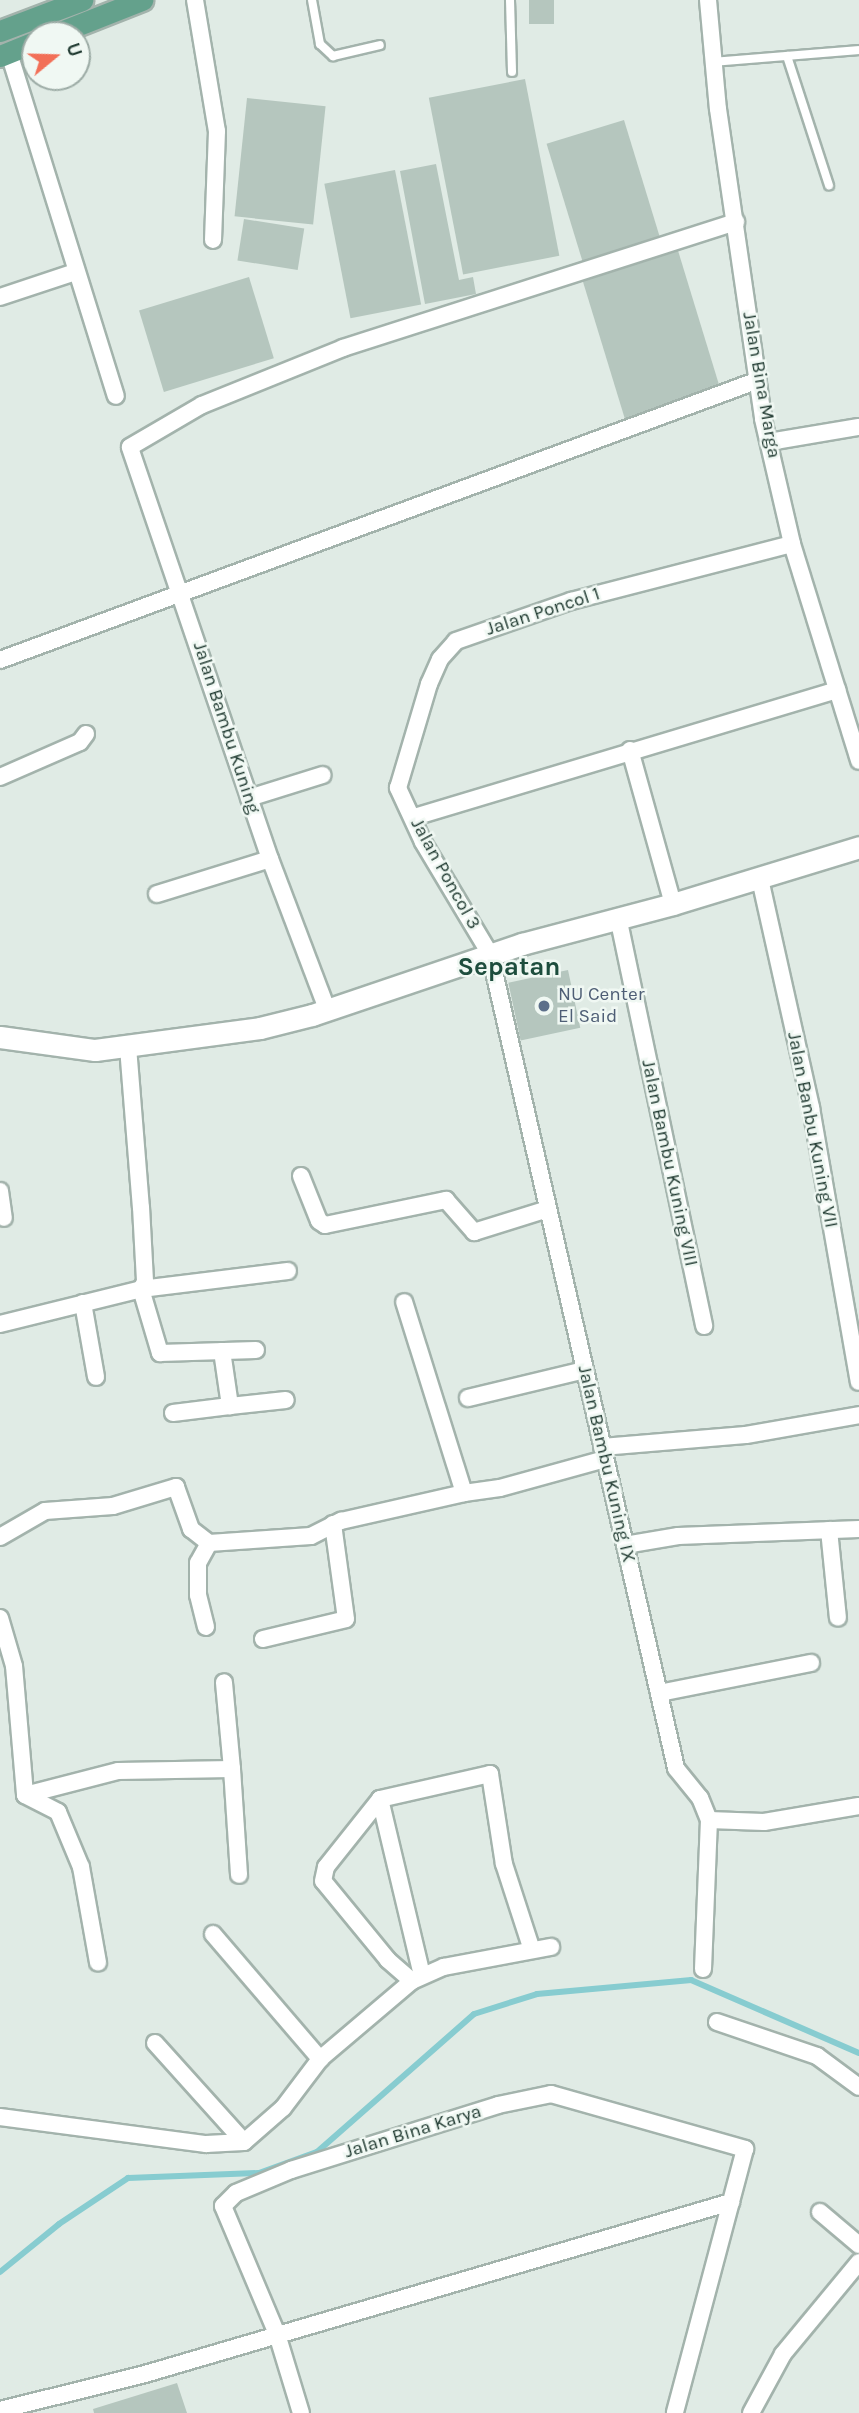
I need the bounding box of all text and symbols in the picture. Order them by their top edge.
north arrow [21,21,91,91]
text: U [61,40,87,60]
street label: Jalan Bina Marga [737,310,785,460]
street label: Jalan Poncol 1 [483,583,603,641]
street label: Jalan Bambu Kuning [187,639,265,817]
street label: Jalan Poncol 3 [405,814,485,934]
district label: Sepatan [457,951,561,983]
place label: NU Center El Said [558,984,645,1028]
marker: NU Center El Said [536,998,552,1014]
street label: Jalan Banbu Kuning VII [782,1030,842,1230]
street label: Jalan Bambu Kuning VIII [636,1058,702,1268]
street label: Jalan Bambu Kuning IX [572,1363,640,1565]
street label: Jalan Bina Karya [342,2100,484,2164]

